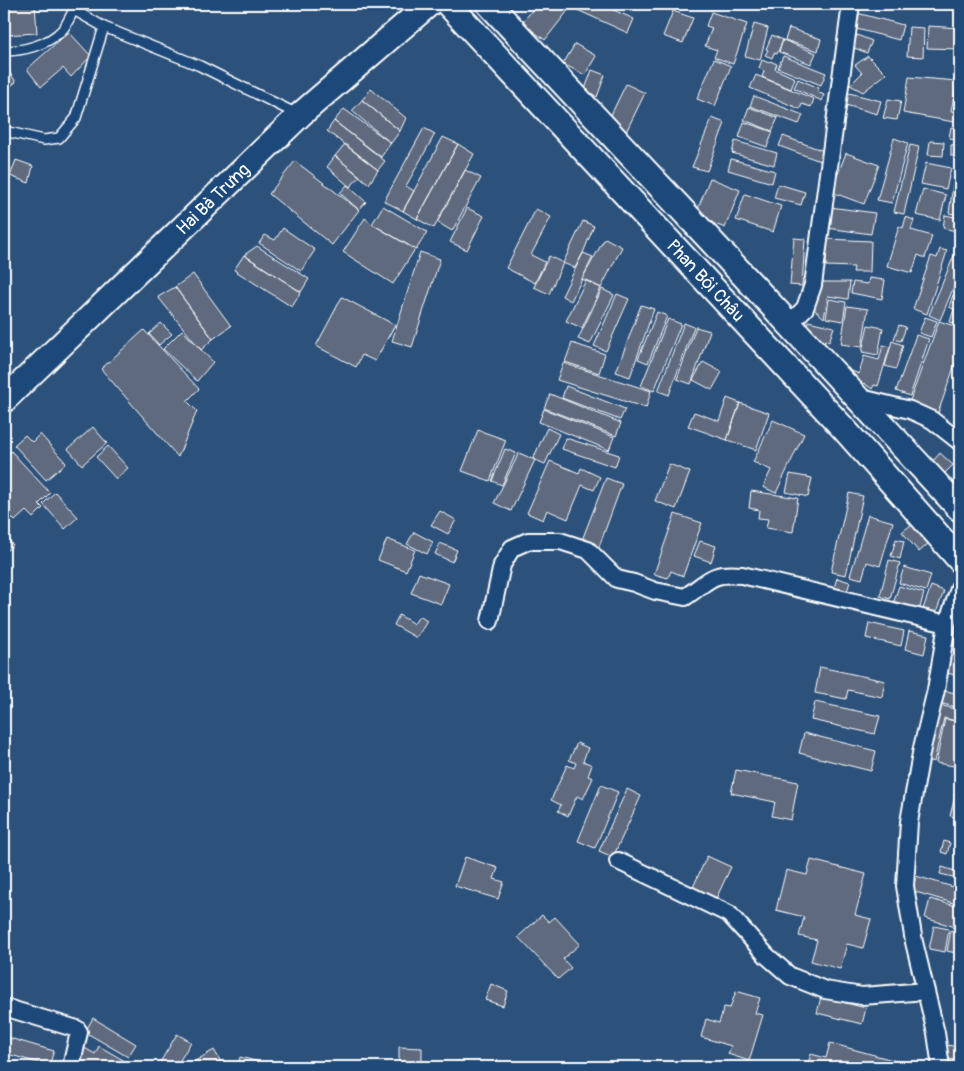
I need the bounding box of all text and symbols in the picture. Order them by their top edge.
street label: Hai Bà Trưng [171,158,255,240]
street label: Phan Bội Châu [662,234,750,327]

